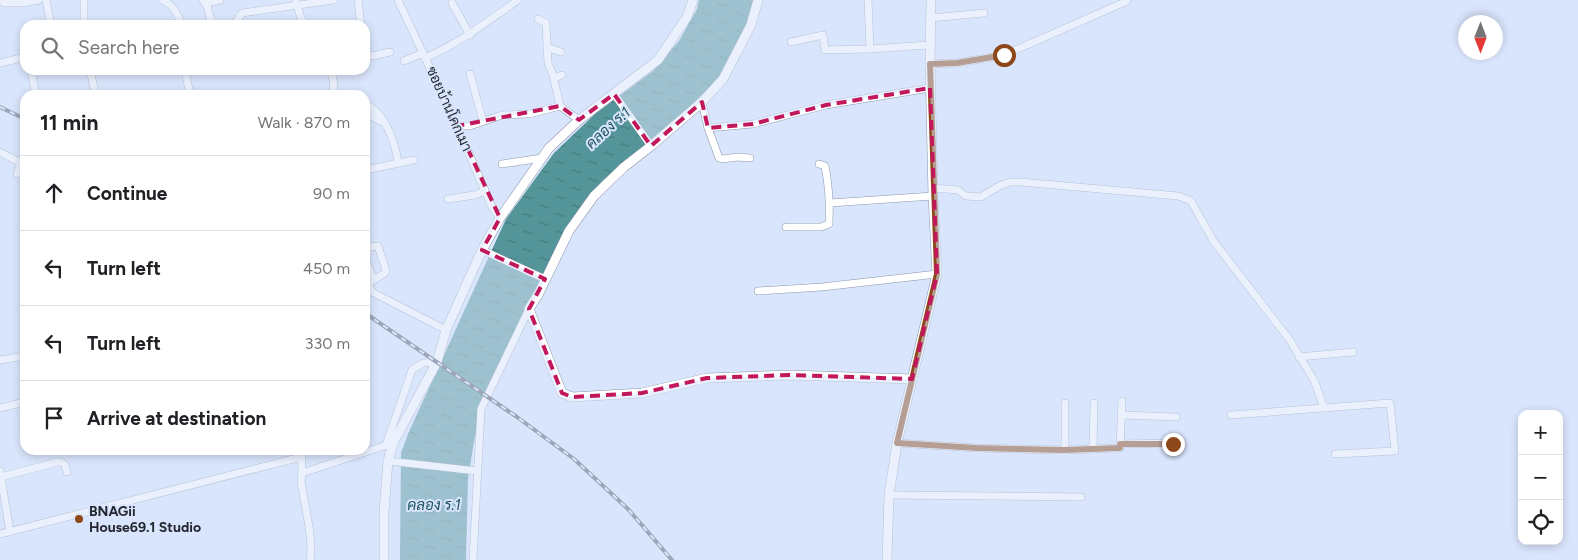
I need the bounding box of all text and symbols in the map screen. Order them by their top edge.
north arrow [1458,15,1503,60]
search box [20,20,370,75]
icon: search [38,34,66,62]
text: Search here [78,36,180,59]
route start [993,44,1016,67]
street label: ซอยบ้านโคกเมา [423,64,476,154]
water label: คลอง ร.1 [582,103,634,153]
text: 11 min [40,110,98,135]
text: Walk · 870 m [258,113,350,132]
icon: ahead [40,179,68,207]
text: Continue [87,182,167,205]
text: 90 m [313,184,350,203]
icon: left [40,254,68,282]
text: Turn left [87,257,161,280]
text: 450 m [303,259,350,278]
icon: left [40,329,68,357]
text: Turn left [87,332,161,355]
text: 330 m [305,334,350,353]
icon: arrive [40,404,68,432]
text: Arrive at destination [87,407,266,430]
map controls [1518,410,1563,545]
button: + [1518,410,1563,455]
route end [1162,433,1185,456]
button: − [1518,455,1563,500]
water label: คลอง ร.1 [407,496,461,514]
button: locate [1518,500,1563,545]
place label: BNAGii House69.1 Studio [89,503,201,536]
marker: BNAGii House69.1 Studio [73,513,85,525]

